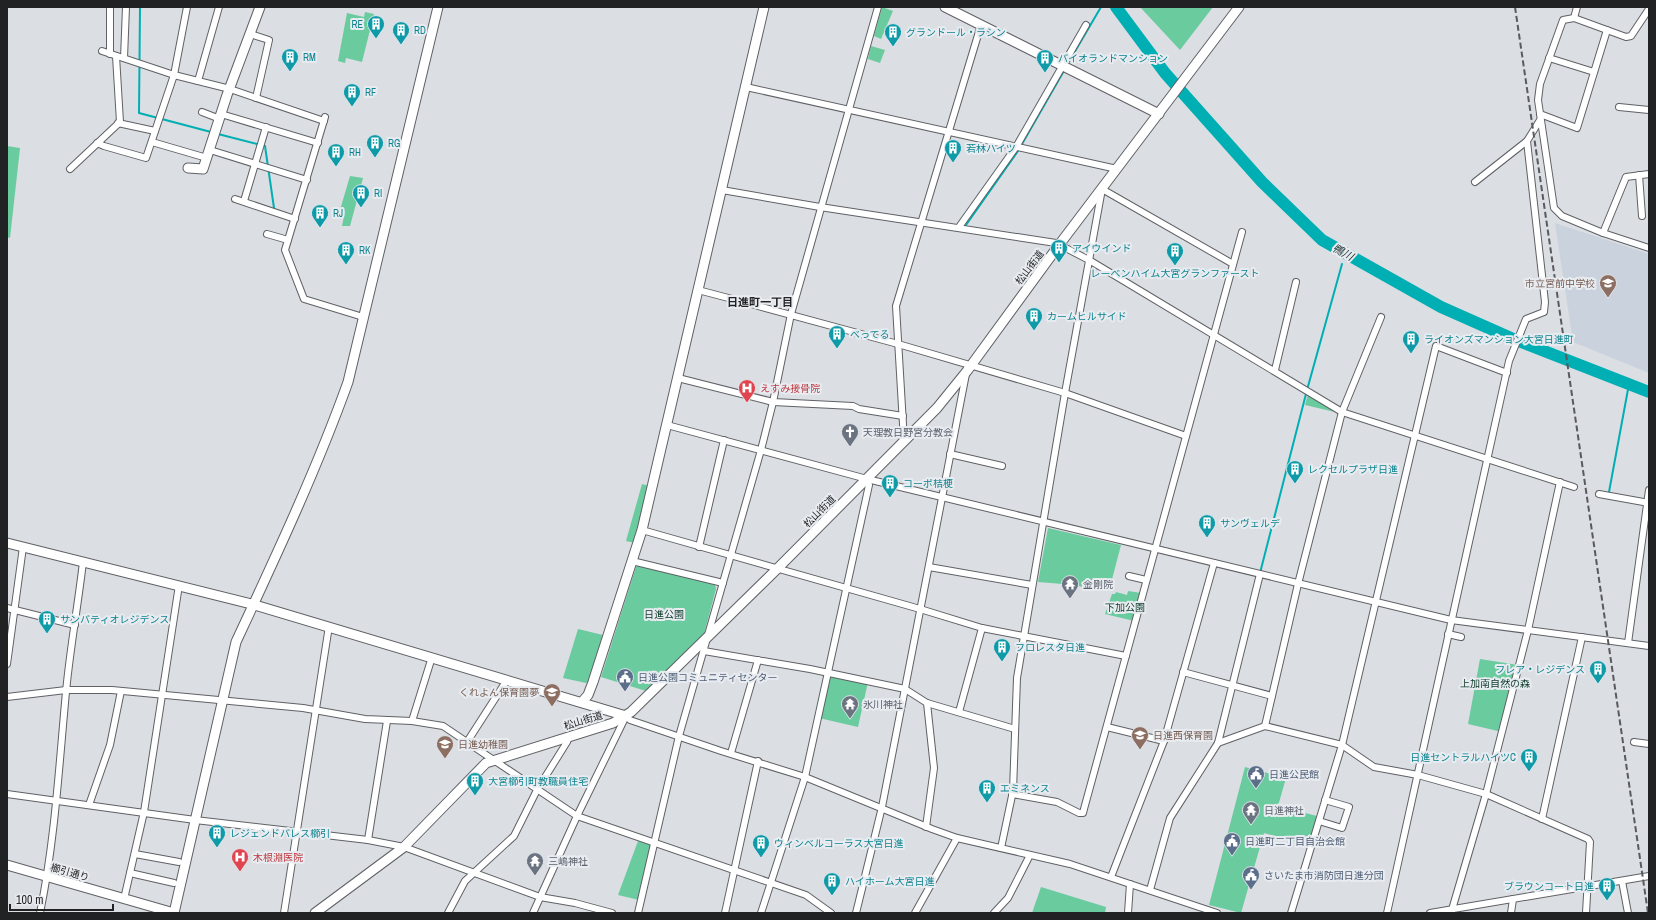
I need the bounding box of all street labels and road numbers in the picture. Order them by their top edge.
street label: 松山街道 [1012,247,1047,287]
street label: 松山街道 [801,493,838,530]
street label: 松山街道 [562,708,604,733]
street label: 櫛引通り [49,861,91,884]

